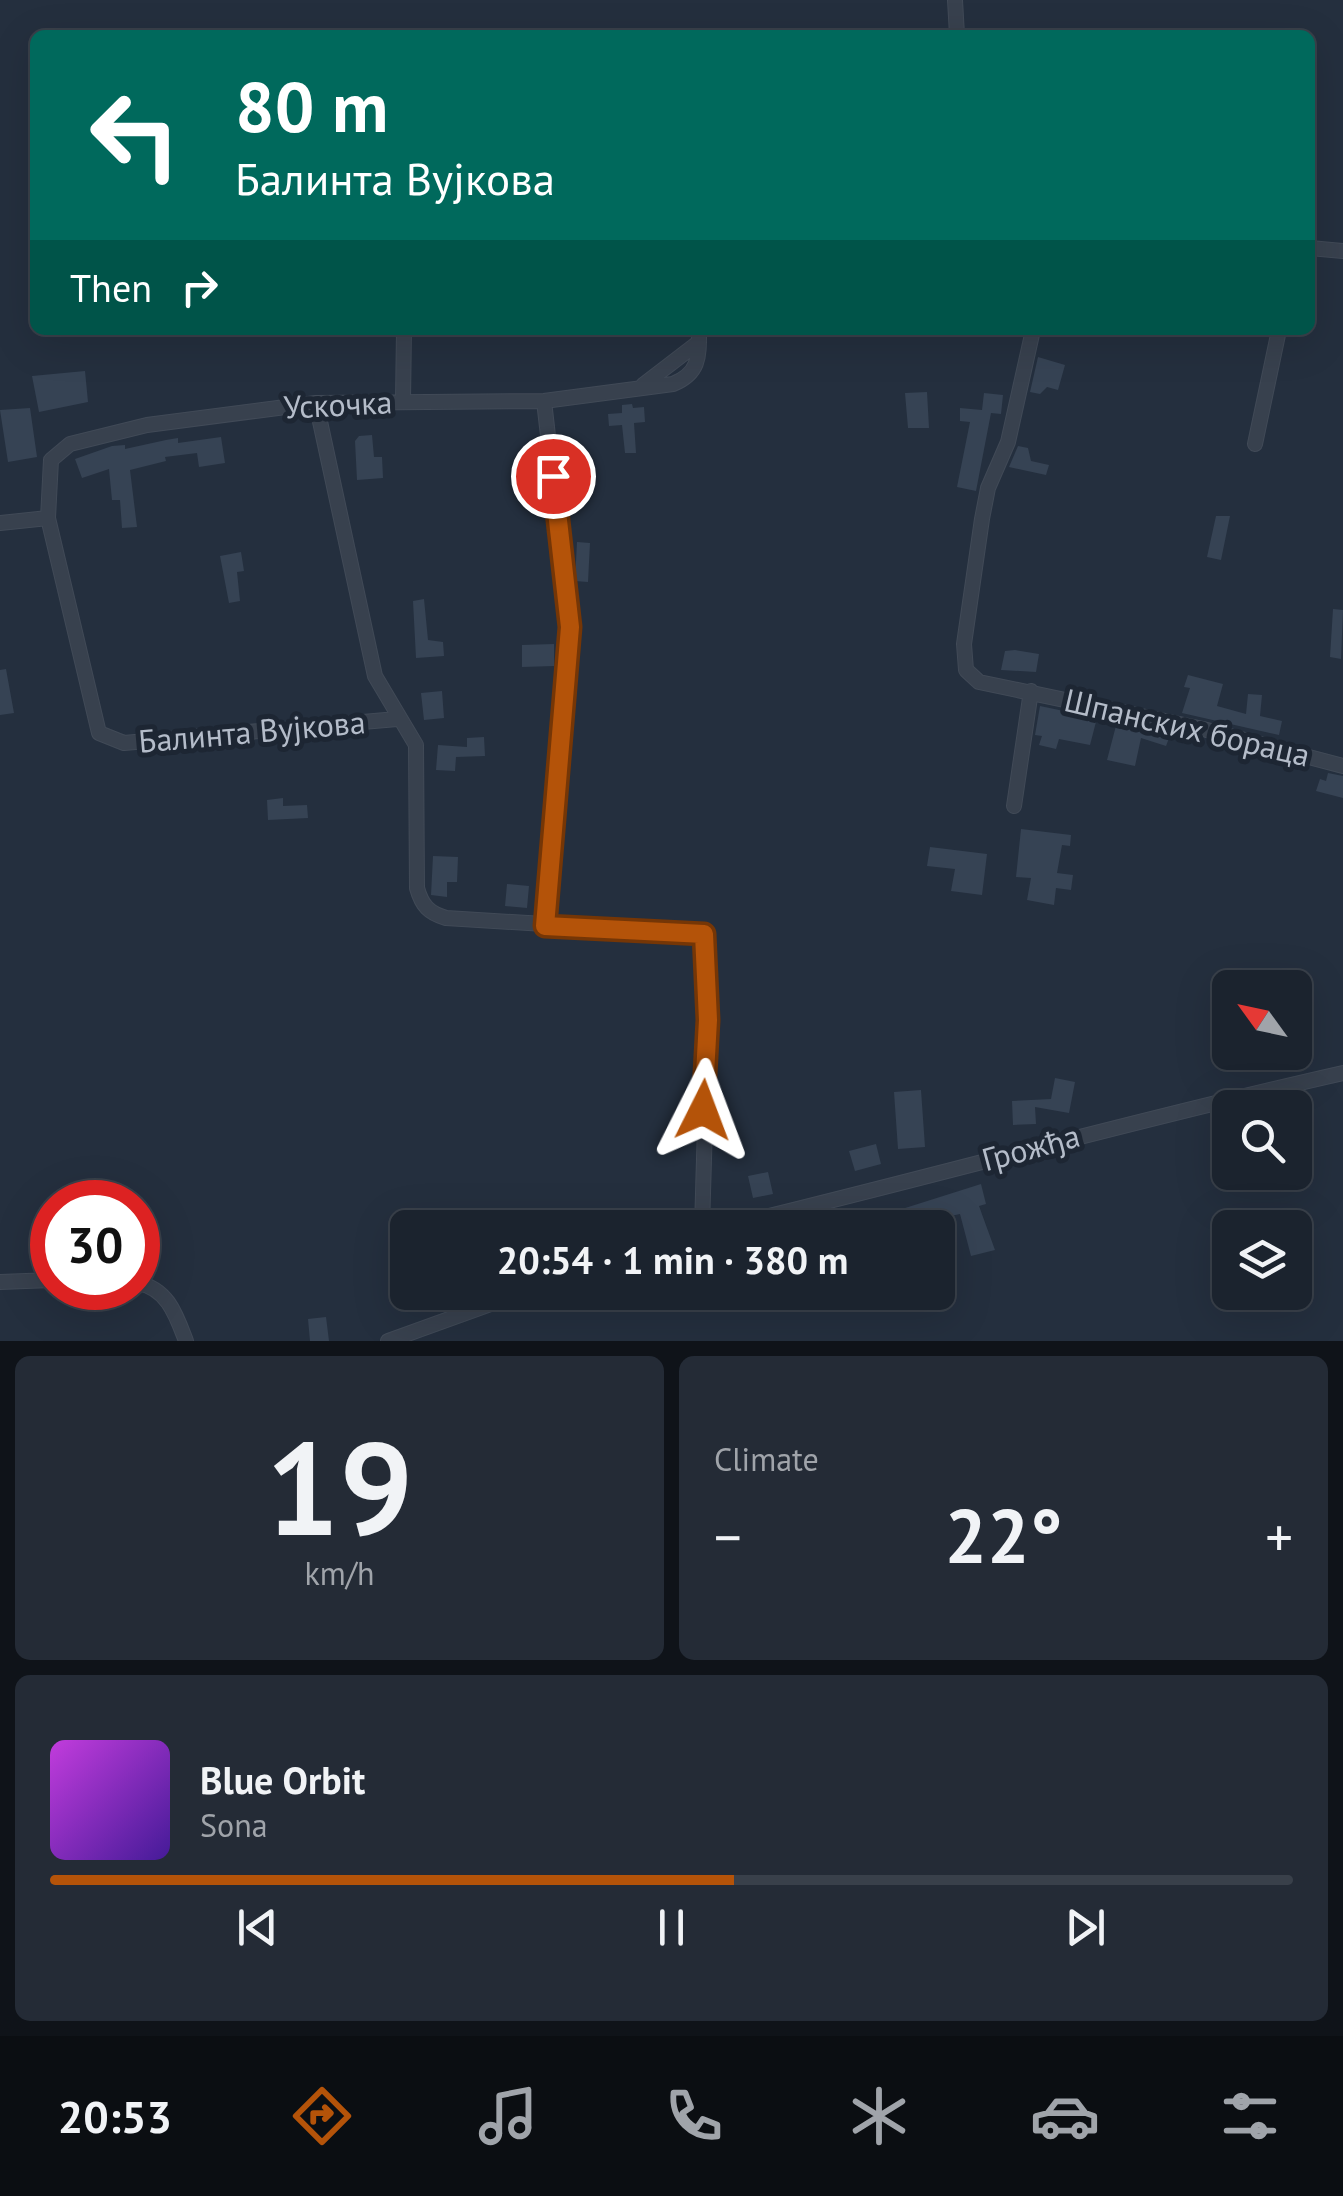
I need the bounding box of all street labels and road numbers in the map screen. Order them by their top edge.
street label: Ускочка [282,380,393,428]
street label: Шпанских бораца [1060,678,1314,776]
street label: Балинта Вујкова [137,700,367,762]
street label: Грожђа [977,1114,1084,1180]

